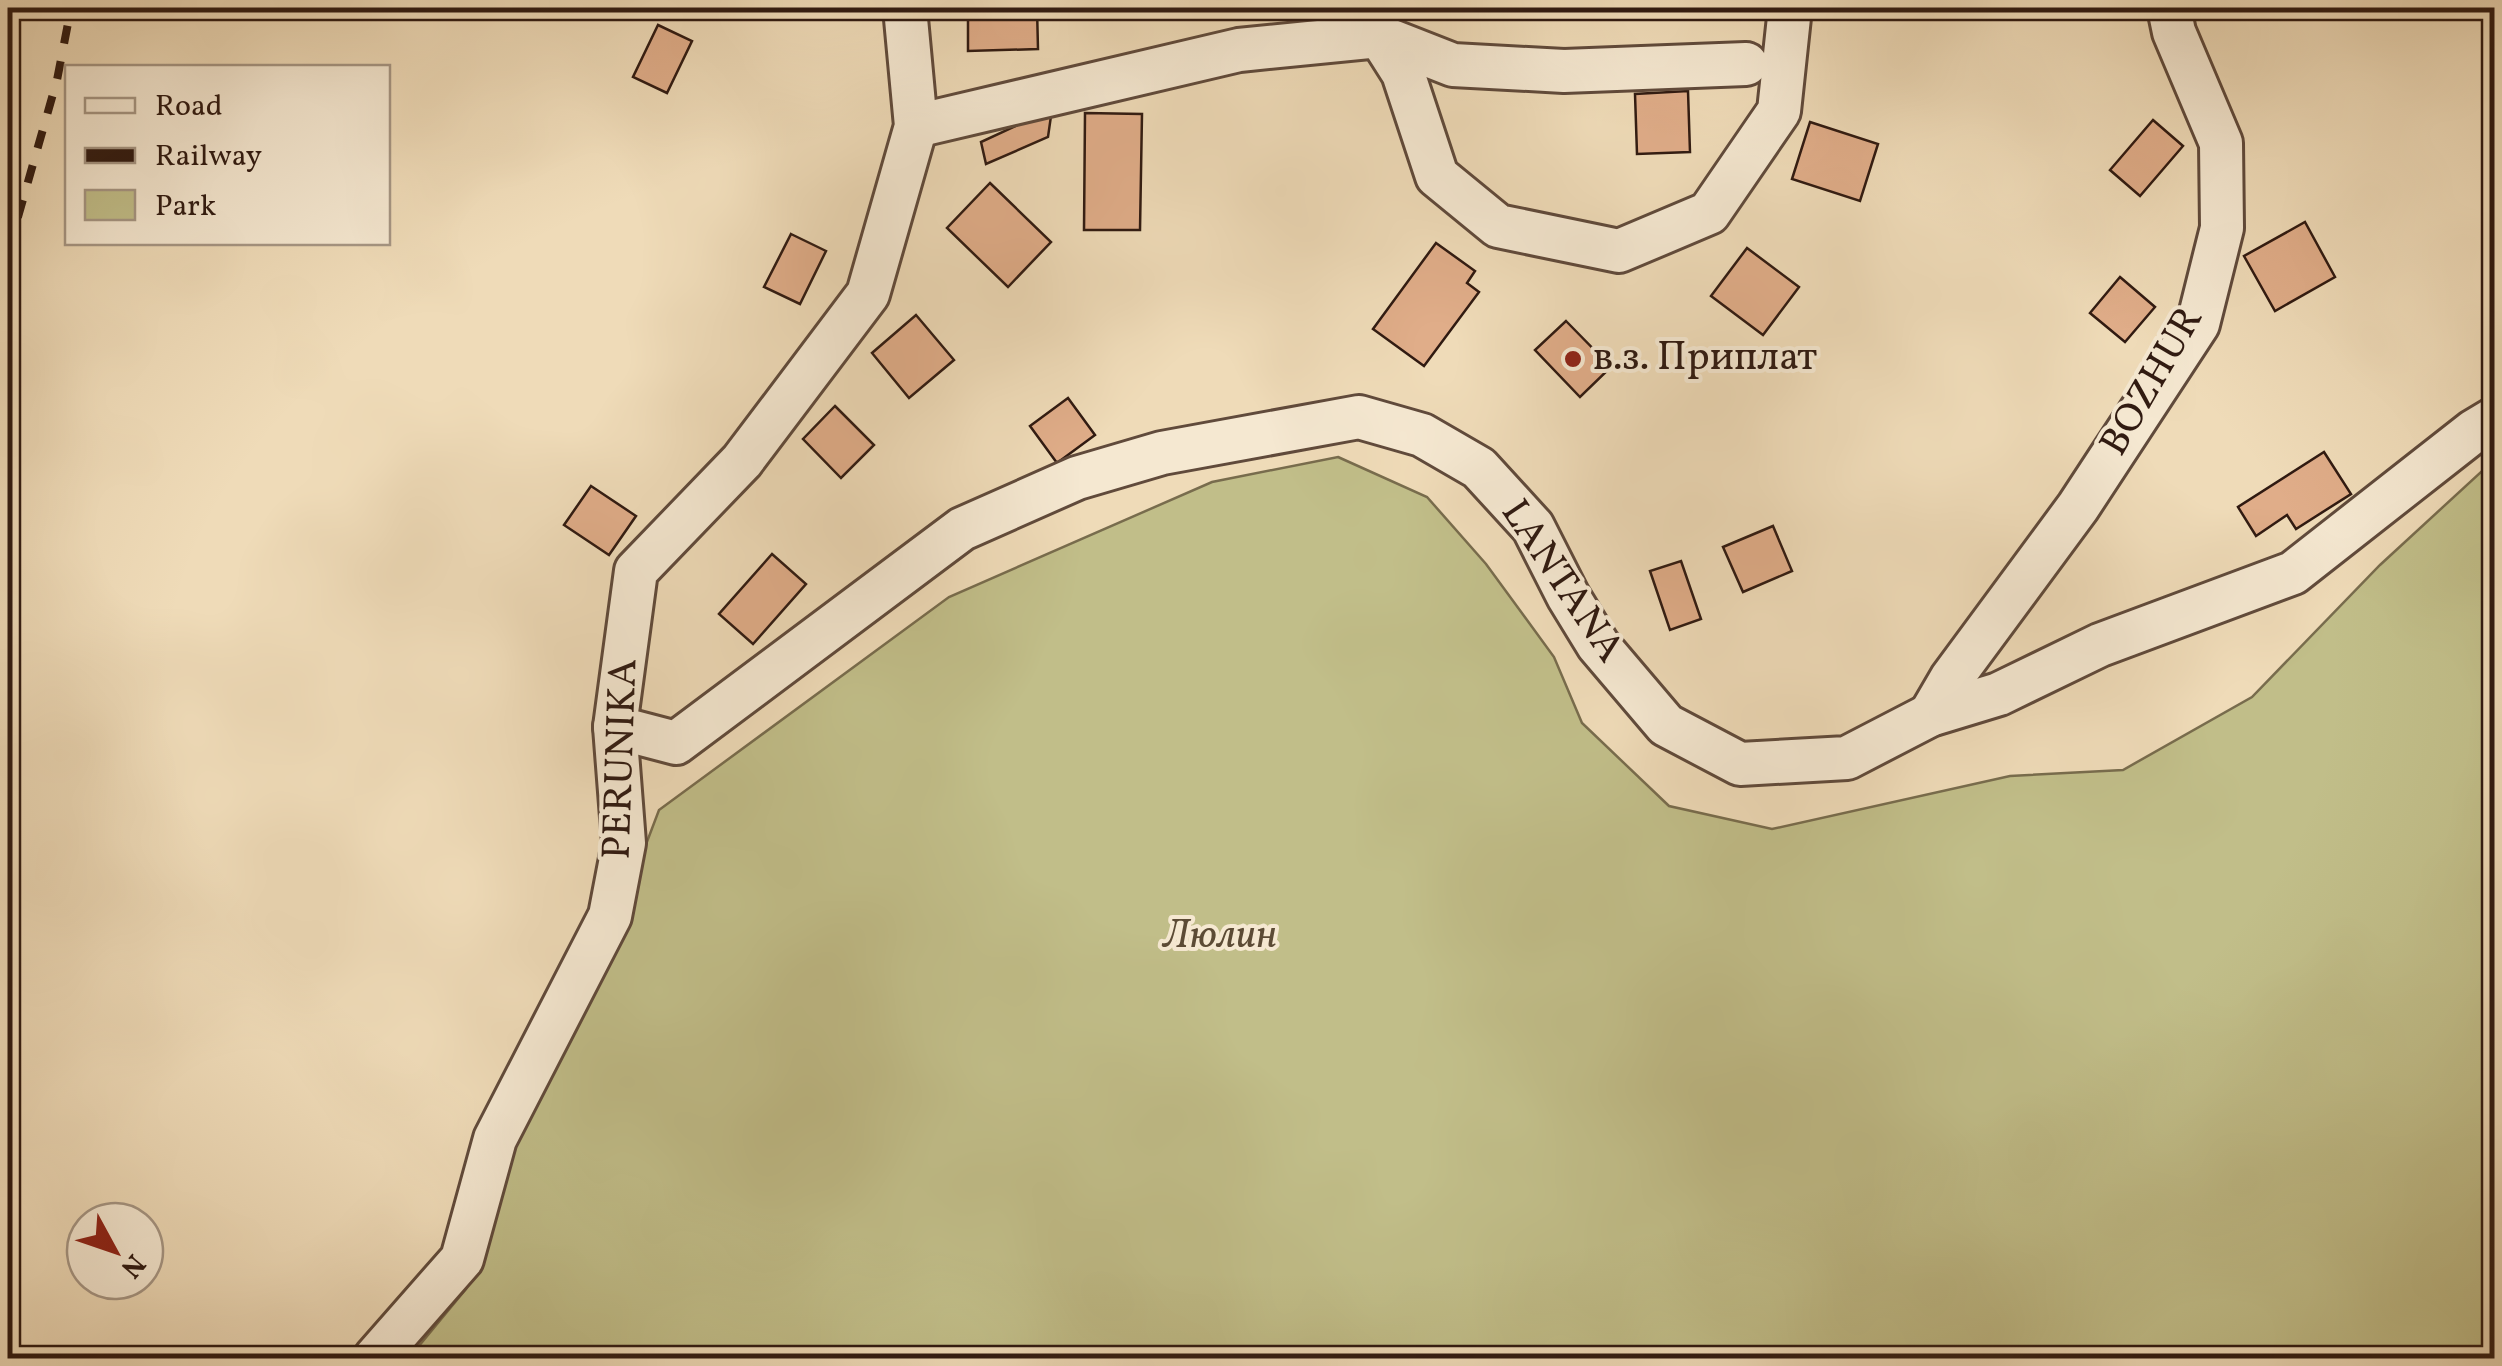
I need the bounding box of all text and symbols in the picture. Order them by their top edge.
legend [65,65,390,245]
text: Road [155,86,223,128]
text: Railway [155,136,262,178]
text: Park [155,186,216,228]
street label: BOZHUR [2088,297,2218,467]
place label: в.з. Приплат [1593,331,1817,387]
marker: в.з. Приплат [1562,348,1584,370]
street label: LANTANA [1486,489,1636,675]
street label: PERUNIKA [591,658,653,860]
park label: Люлин [1161,909,1277,965]
north arrow [65,1201,165,1301]
text: N [111,1245,154,1286]

